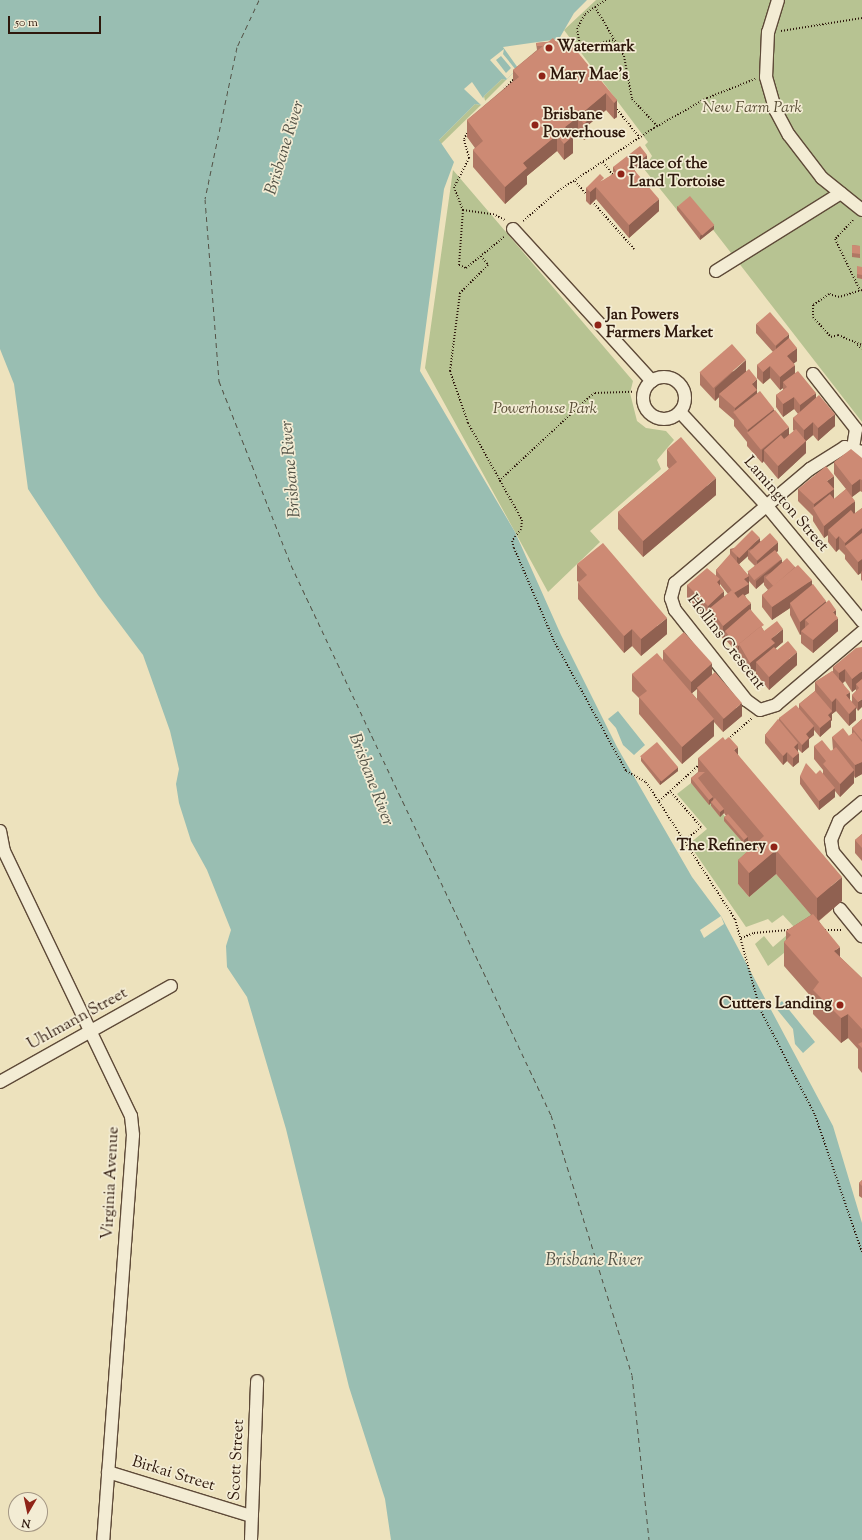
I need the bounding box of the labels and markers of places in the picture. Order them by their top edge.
place label: Watermark [557,38,635,58]
marker: Watermark [544,43,554,53]
place label: Mary Mae’s [550,66,628,86]
marker: Mary Mae’s [537,71,547,81]
place label: Brisbane Powerhouse [543,106,625,144]
marker: Brisbane Powerhouse [530,120,540,130]
place label: Place of the Land Tortoise [629,155,725,193]
marker: Place of the Land Tortoise [616,169,626,179]
place label: Jan Powers Farmers Market [606,306,713,344]
marker: Jan Powers Farmers Market [593,320,603,330]
place label: The Refinery [677,837,766,857]
marker: The Refinery [769,842,779,852]
place label: Cutters Landing [719,995,832,1015]
marker: Cutters Landing [835,1000,845,1010]

